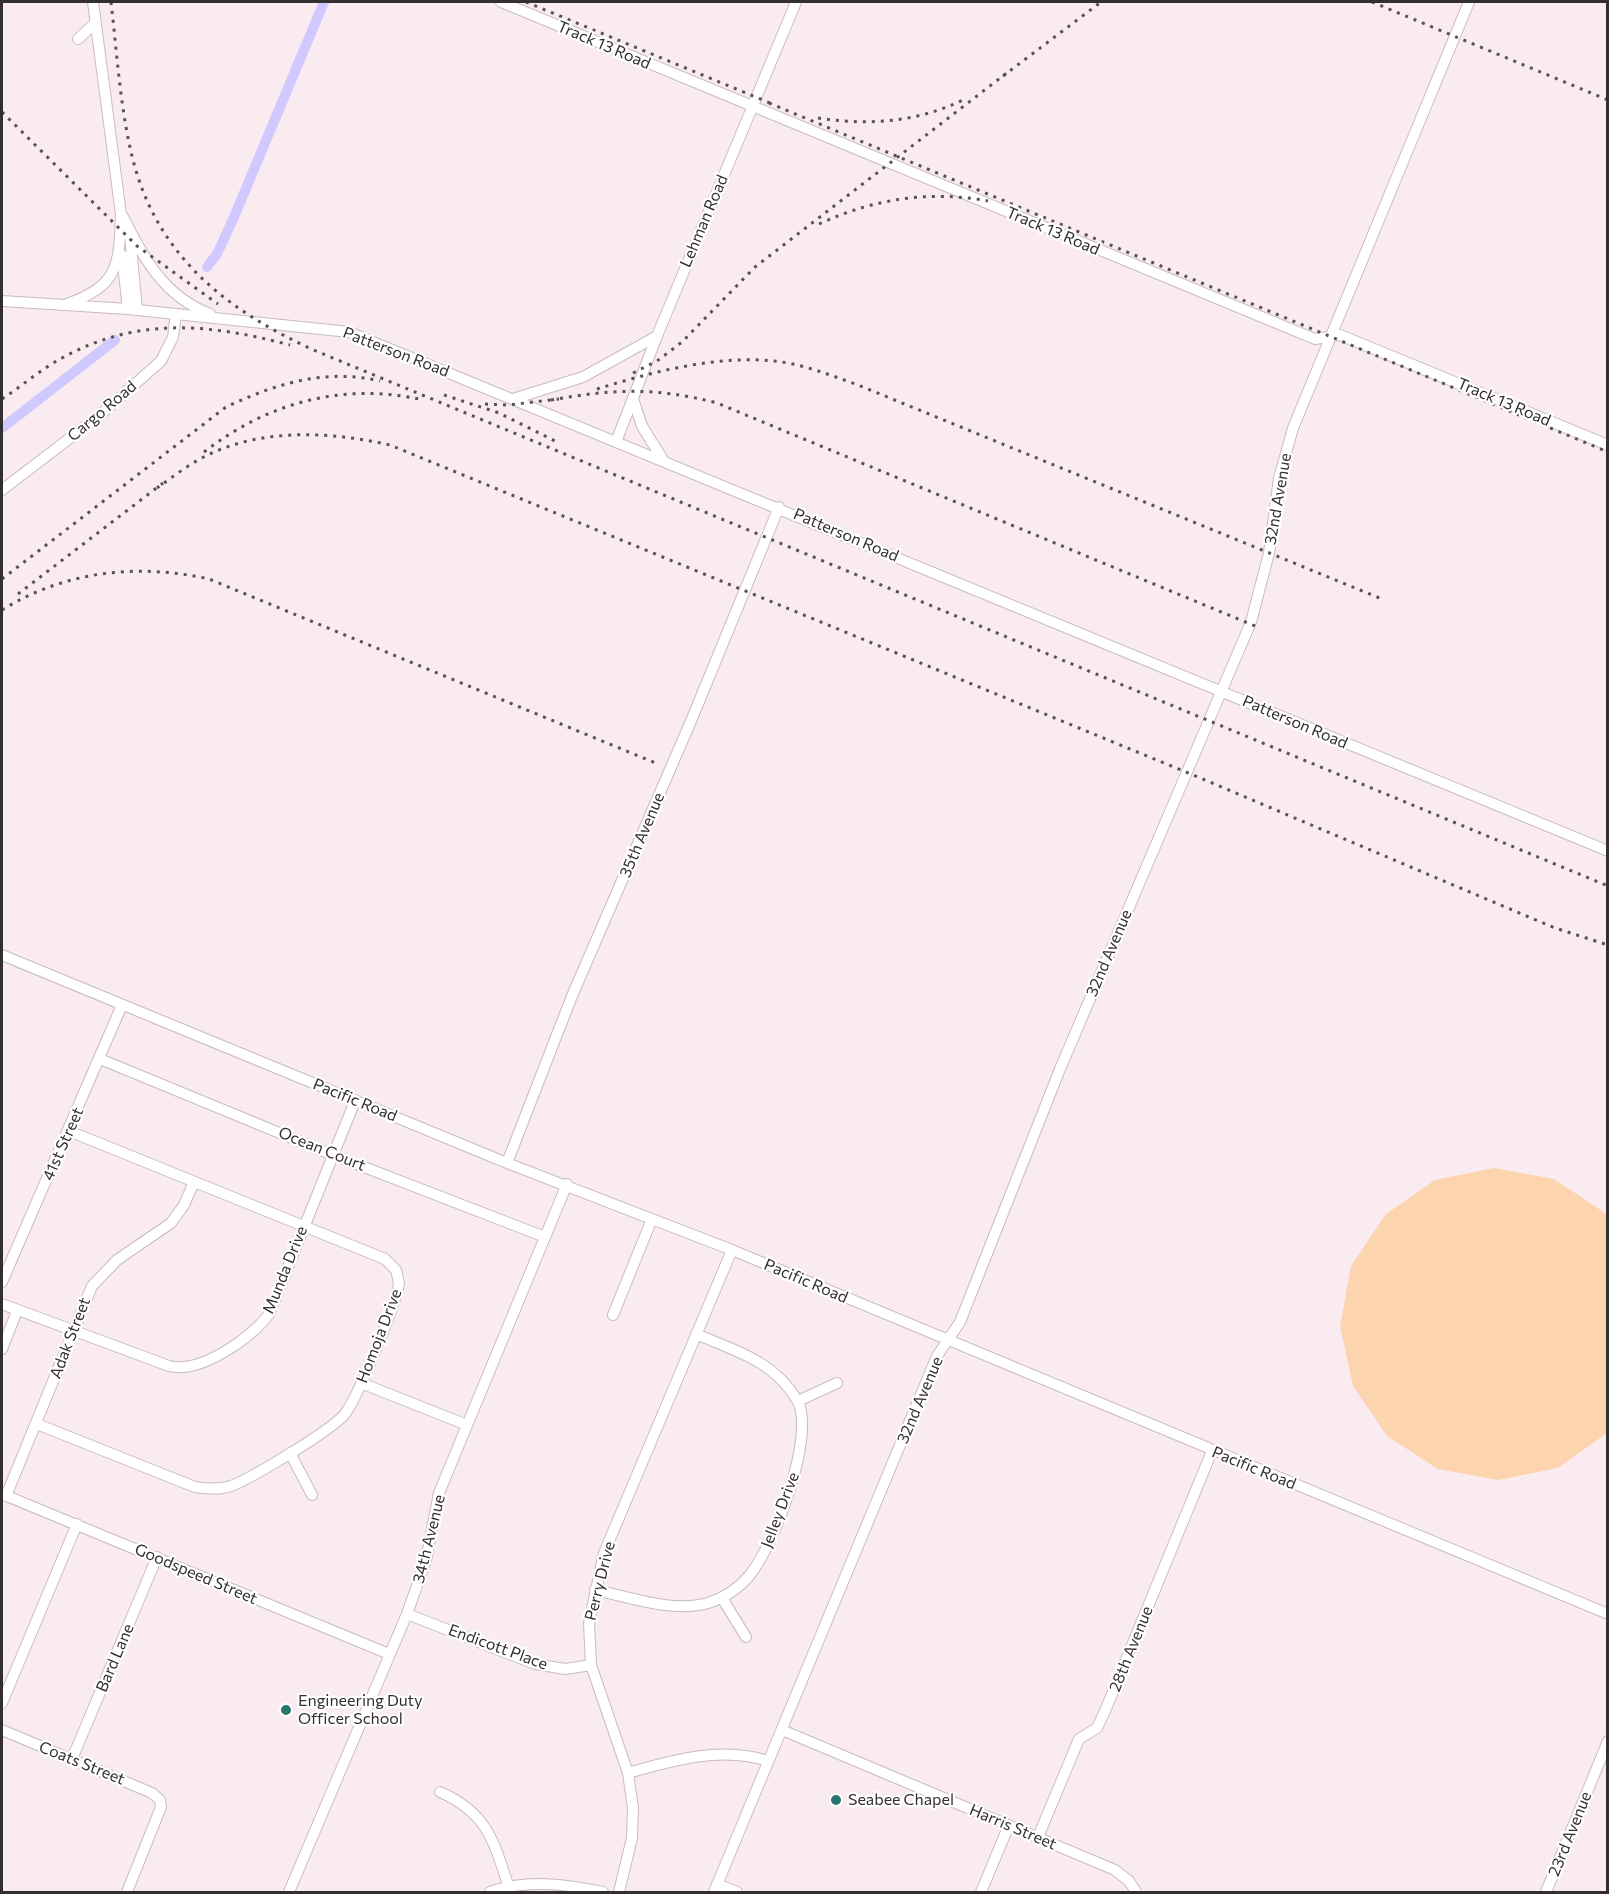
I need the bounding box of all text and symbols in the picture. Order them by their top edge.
street label: Track 13 Road [554,17,654,73]
street label: Lehman Road [676,172,732,270]
street label: Track 13 Road [1003,203,1103,259]
street label: Patterson Road [340,323,452,381]
street label: Track 13 Road [1454,374,1554,430]
street label: Cargo Road [64,377,140,445]
street label: 32nd Avenue [1260,452,1296,546]
street label: Patterson Road [791,504,901,566]
street label: Patterson Road [1240,691,1350,753]
street label: 35th Avenue [615,790,669,880]
street label: 32nd Avenue [1082,907,1136,999]
street label: Pacific Road [310,1074,400,1126]
street label: 41st Street [38,1104,88,1184]
street label: Ocean Court [276,1123,368,1175]
street label: Munda Drive [259,1223,311,1317]
street label: Pacific Road [761,1255,851,1307]
street label: Homoja Drive [352,1286,406,1386]
street label: Adak Street [46,1295,94,1381]
street label: 32nd Avenue [893,1354,947,1446]
street label: Pacific Road [1209,1442,1299,1494]
street label: Jelley Drive [757,1469,803,1551]
street label: 34th Avenue [409,1493,449,1585]
street label: Perry Drive [581,1539,619,1623]
street label: Goodspeed Street [132,1540,260,1608]
street label: 28th Avenue [1105,1603,1157,1695]
street label: Endicott Place [446,1620,550,1674]
street label: Bard Lane [92,1621,138,1695]
place label: Engineering Duty Officer School [298,1691,422,1729]
marker: Engineering Duty Officer School [279,1703,293,1717]
street label: Coats Street [36,1737,128,1789]
street label: 23rd Avenue [1544,1789,1596,1879]
place label: Seabee Chapel [848,1790,954,1810]
marker: Seabee Chapel [829,1793,843,1807]
street label: Harris Street [967,1800,1059,1854]

